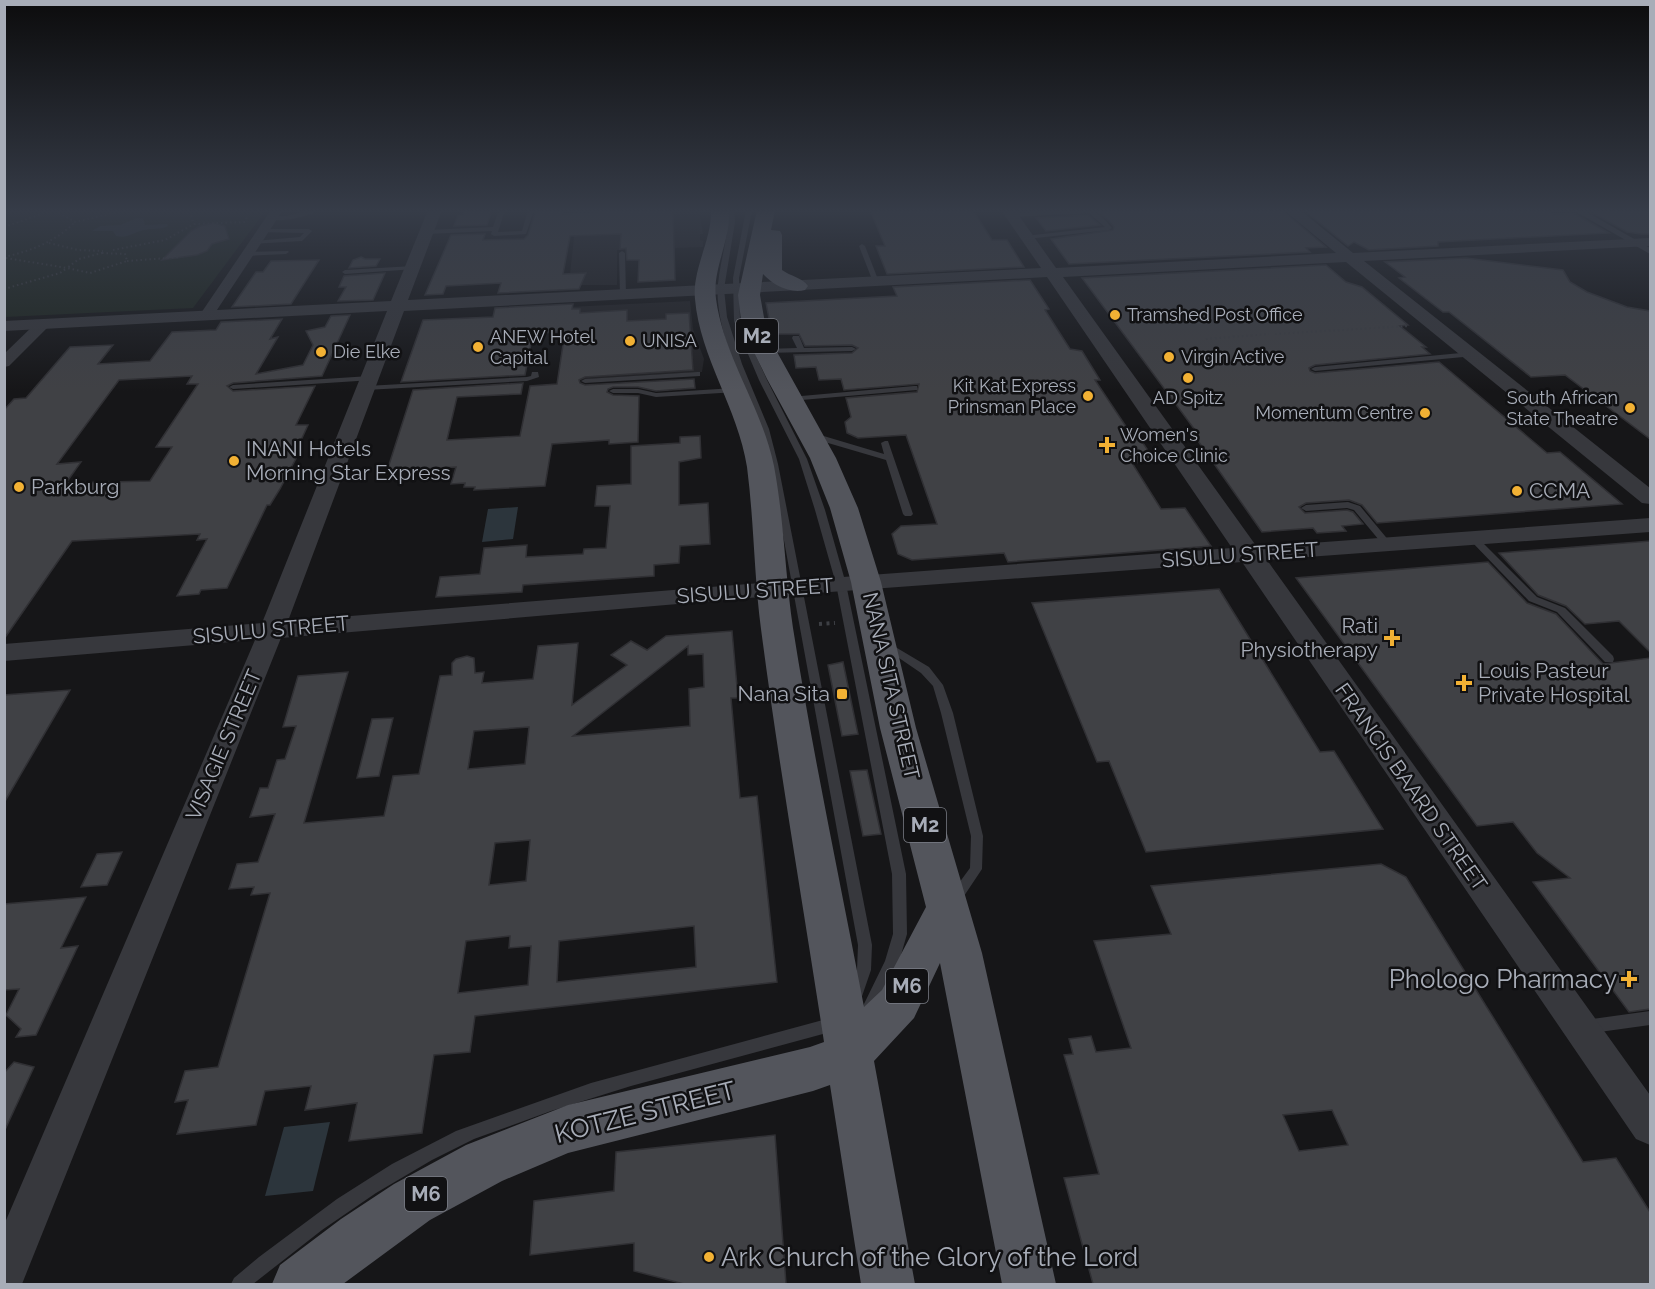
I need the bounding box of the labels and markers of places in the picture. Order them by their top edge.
place label: Tramshed Post Office [1127,304,1303,325]
marker: Tramshed Post Office [1108,308,1122,322]
place label: ANEW Hotel Capital [490,326,595,368]
place label: UNISA [642,330,697,351]
marker: UNISA [623,334,637,348]
marker: ANEW Hotel Capital [471,340,485,354]
place label: Die Elke [333,341,401,362]
marker: Die Elke [314,345,328,359]
place label: Virgin Active [1181,346,1285,367]
marker: Virgin Active [1162,350,1176,364]
marker: AD Spitz [1181,371,1195,385]
place label: Kit Kat Express Prinsman Place [948,375,1076,417]
place label: AD Spitz [1153,387,1223,408]
place label: South African State Theatre [1507,387,1618,429]
marker: Kit Kat Express Prinsman Place [1081,389,1095,403]
marker: South African State Theatre [1623,401,1637,415]
place label: Momentum Centre [1255,402,1413,423]
marker: Momentum Centre [1418,406,1432,420]
place label: Women's Choice Clinic [1120,424,1228,466]
place label: INANI Hotels Morning Star Express [246,436,451,485]
marker: Women's Choice Clinic [1098,436,1116,454]
marker: INANI Hotels Morning Star Express [227,454,241,468]
place label: Parkburg [31,474,119,499]
place label: CCMA [1529,478,1590,503]
marker: Parkburg [12,480,26,494]
marker: CCMA [1510,484,1524,498]
place label: Rati Physiotherapy [1240,613,1378,662]
marker: Rati Physiotherapy [1383,629,1401,647]
place label: Louis Pasteur Private Hospital [1478,658,1630,707]
marker: Louis Pasteur Private Hospital [1455,674,1473,692]
place label: Nana Sita [738,681,830,706]
marker: Nana Sita [835,687,849,701]
place label: Phologo Pharmacy [1389,964,1617,994]
marker: Phologo Pharmacy [1622,972,1636,986]
place label: Ark Church of the Glory of the Lord [721,1242,1138,1272]
marker: Ark Church of the Glory of the Lord [702,1250,716,1264]

